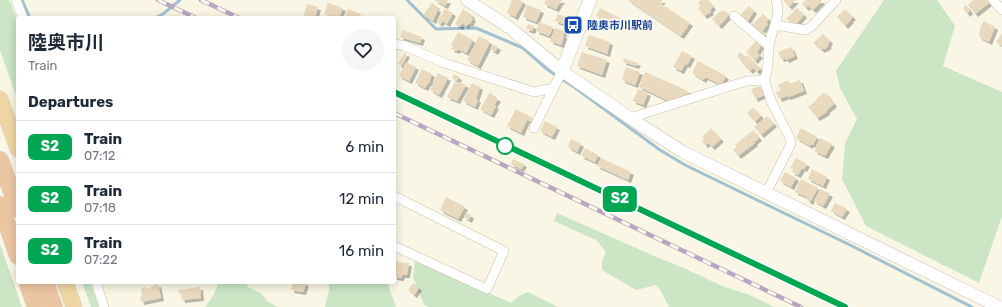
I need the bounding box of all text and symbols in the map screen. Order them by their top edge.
bus stop icon: 陸奥市川駅前 [562,14,584,36]
place label: 陸奥市川駅前 [587,19,653,32]
button: heart [342,29,384,71]
text: 陸奥市川 [28,31,104,54]
text: Train [28,58,58,73]
text: Departures [28,93,113,111]
text: Train [84,130,122,148]
unlabelled marker [496,137,514,155]
text: S2 [41,138,59,155]
text: 6 min [345,138,384,156]
text: 07:12 [84,148,115,163]
text: Train [84,182,122,200]
line badge: S2 [602,186,638,212]
text: S2 [41,190,59,207]
text: 12 min [339,190,384,208]
text: S2 [611,190,629,207]
text: 07:18 [84,200,116,215]
text: Train [84,234,122,252]
text: S2 [41,242,59,259]
text: 16 min [339,242,384,260]
text: 07:22 [84,252,118,267]

